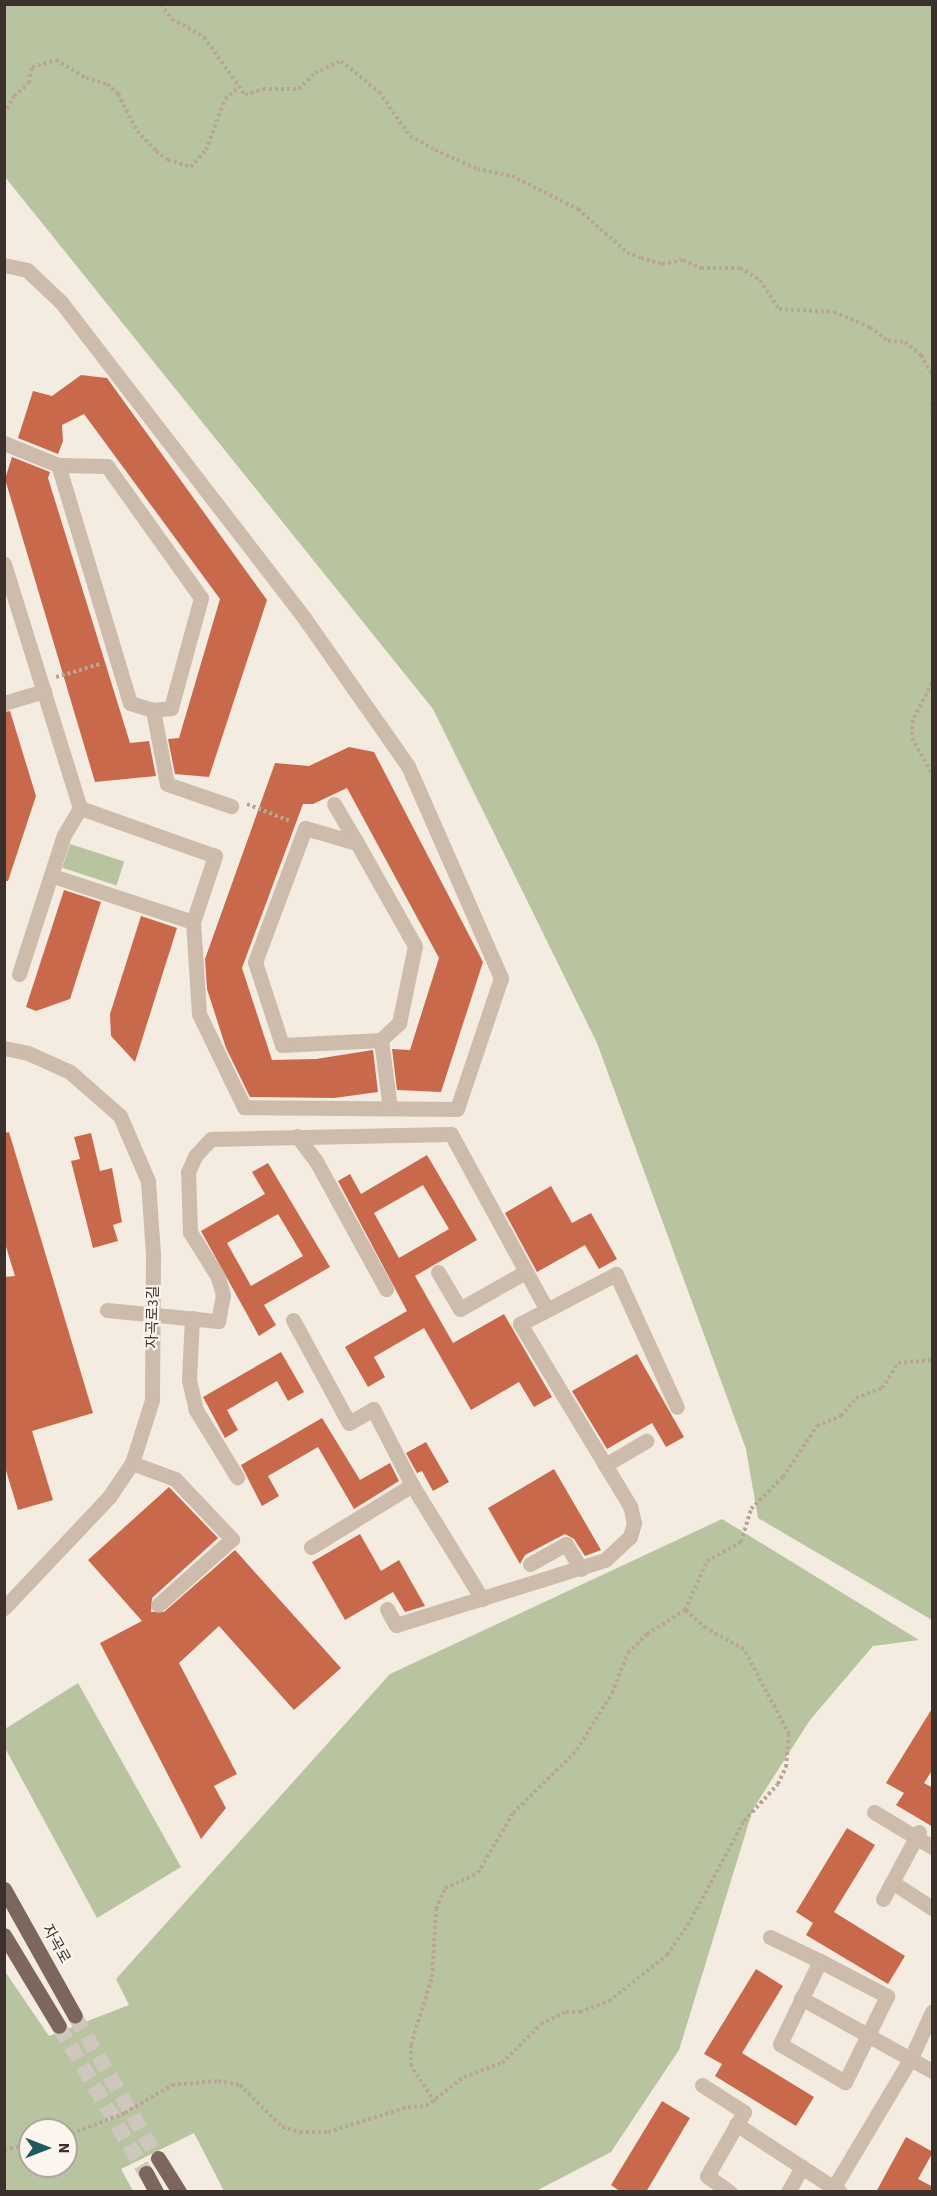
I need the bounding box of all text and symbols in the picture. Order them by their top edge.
street label: 자곡로3길 [143,1286,163,1348]
street label: 자곡로 [38,1922,74,1966]
north arrow [18,2118,78,2178]
text: N [53,2143,75,2153]

